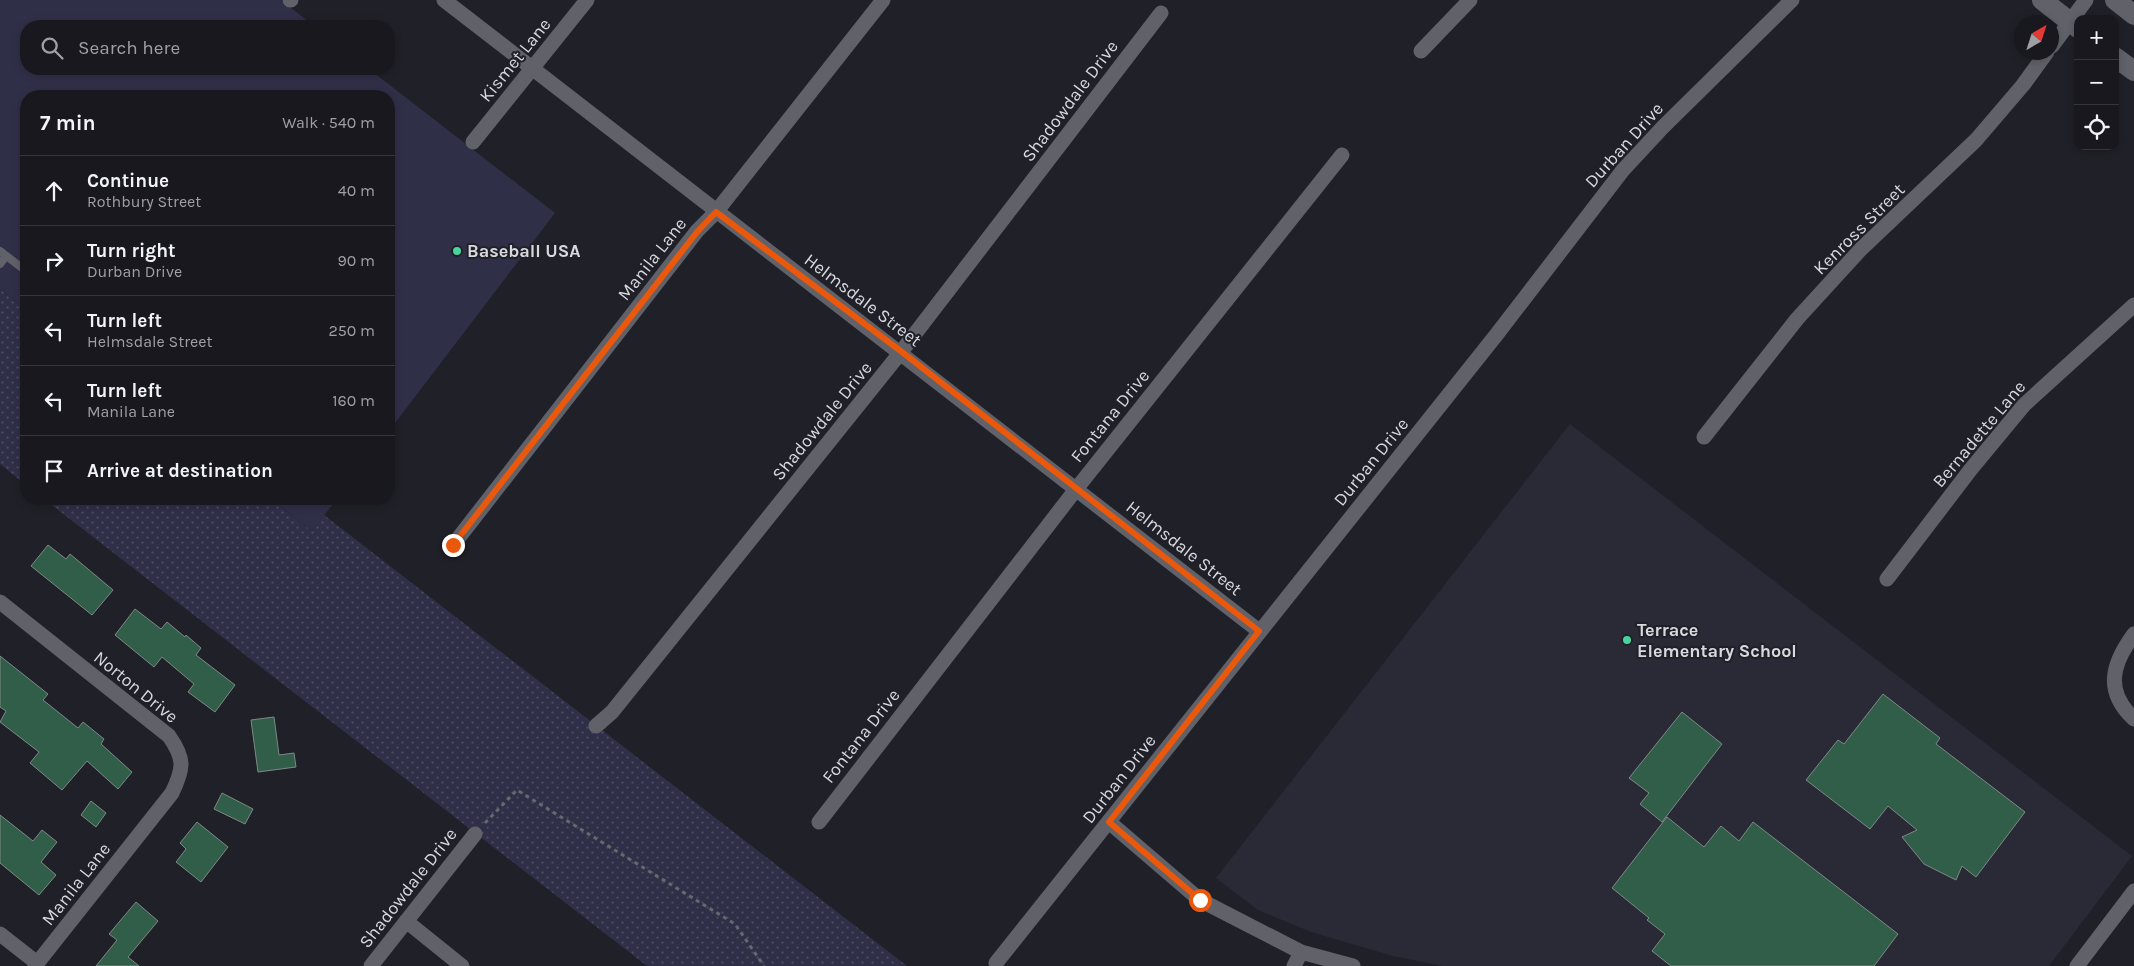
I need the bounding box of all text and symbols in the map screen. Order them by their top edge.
street label: Kismet Lane [475,14,555,106]
north arrow [2014,15,2059,60]
map controls [2074,15,2119,150]
button: + [2074,15,2119,60]
search box [20,20,395,75]
icon: search [38,34,66,62]
street label: Shadowdale Drive [1017,36,1123,166]
text: Search here [78,37,180,59]
button: − [2074,60,2119,105]
street label: Durban Drive [1580,98,1668,192]
button: locate [2074,105,2119,150]
text: 7 min [40,111,96,135]
text: Walk · 540 m [282,113,375,132]
text: Continue [87,170,169,192]
icon: ahead [40,177,68,205]
street label: Kenross Street [1809,179,1909,279]
text: 40 m [338,181,375,200]
text: Rothbury Street [87,192,201,211]
street label: Manila Lane [613,213,691,305]
text: Turn right [87,240,176,262]
place label: Baseball USA [467,240,580,262]
marker: Baseball USA [451,245,463,257]
icon: right [40,247,68,275]
street label: Helmsdale Street [800,249,926,351]
text: 90 m [337,251,375,270]
text: Durban Drive [87,262,182,281]
text: Turn left [87,310,162,332]
icon: left [40,317,68,345]
text: 250 m [328,321,375,340]
text: Helmsdale Street [87,332,212,351]
street label: Shadowdale Drive [767,357,877,485]
street label: Fontana Drive [1066,365,1154,467]
street label: Bernadette Lane [1928,376,2030,492]
text: Turn left [87,380,162,402]
icon: left [40,387,68,415]
text: 160 m [332,391,375,410]
text: Manila Lane [87,402,175,421]
street label: Durban Drive [1329,413,1413,511]
icon: arrive [40,457,68,485]
text: Arrive at destination [87,460,273,482]
street label: Helmsdale Street [1122,496,1247,600]
route end [442,534,465,557]
place label: Terrace Elementary School [1637,619,1797,662]
marker: Terrace Elementary School [1621,634,1633,646]
street label: Norton Drive [89,646,183,728]
street label: Fontana Drive [817,685,905,787]
street label: Durban Drive [1077,730,1161,828]
street label: Shadowdale Drive [354,824,462,952]
street label: Manila Lane [37,838,115,930]
route start [1189,889,1212,912]

